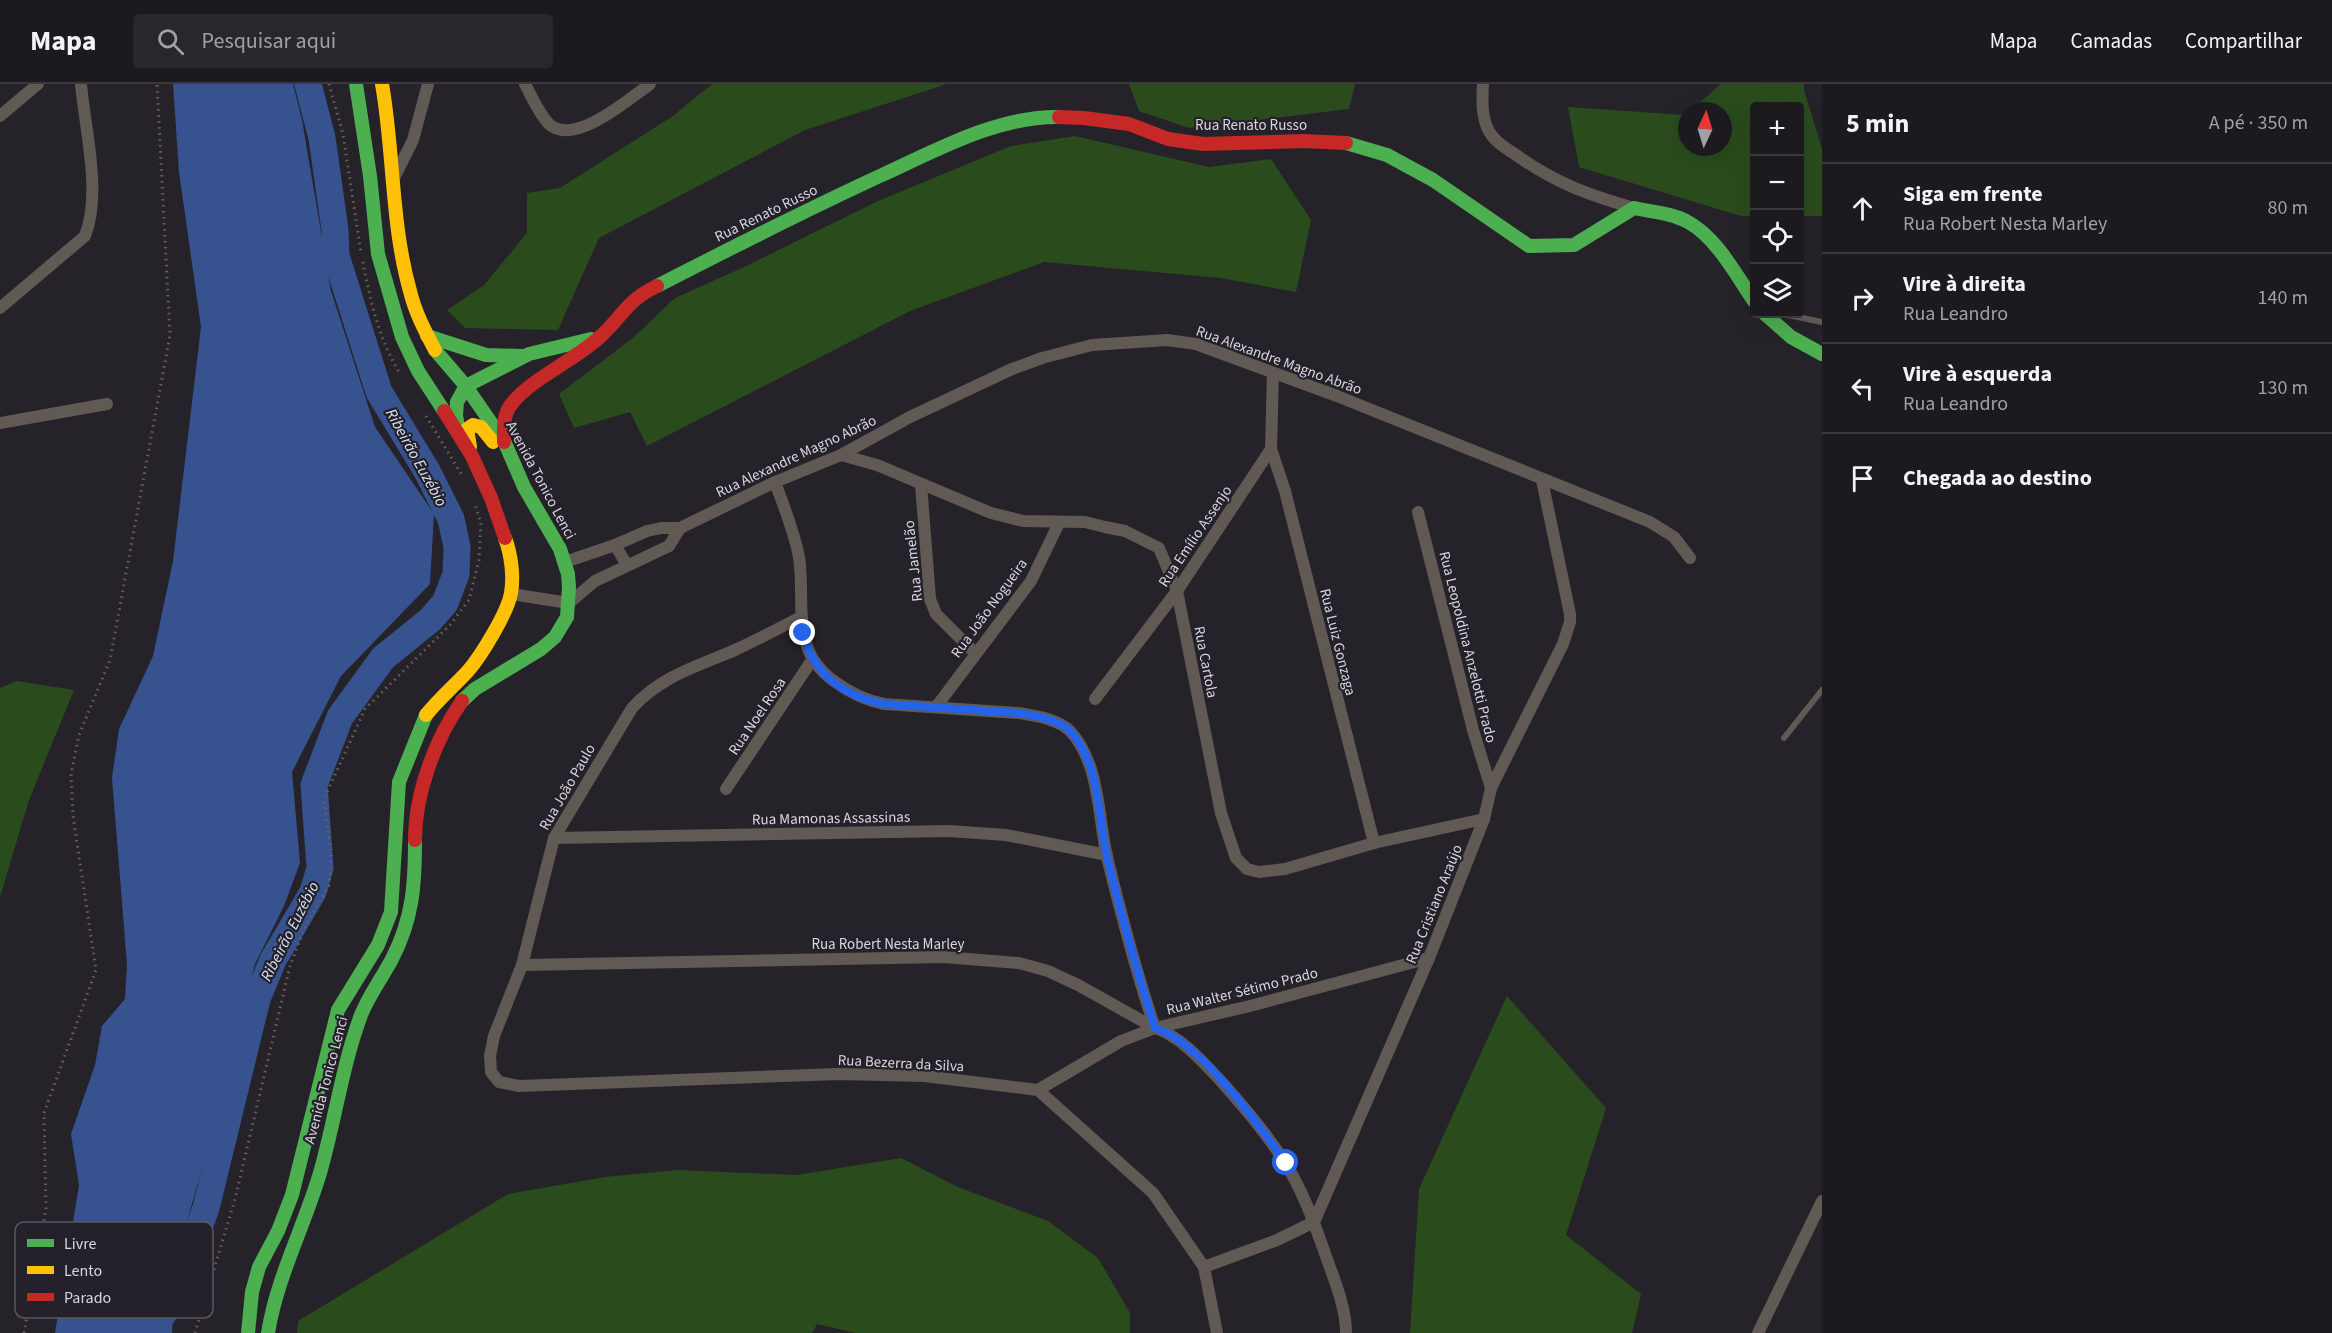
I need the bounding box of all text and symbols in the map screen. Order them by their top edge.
search box [133,14,553,68]
text: Mapa [30,21,97,61]
icon: search [154,25,187,58]
text: Pesquisar aqui [202,25,336,57]
text: Mapa [1990,26,2037,56]
text: Camadas [2070,26,2152,56]
text: Compartilhar [2185,26,2302,56]
north arrow [1678,102,1732,156]
map controls [1750,102,1804,318]
button: + [1750,102,1804,156]
text: 5 min [1846,105,1909,142]
text: A pé · 350 m [2209,109,2308,137]
street label: Rua Renato Russo [1195,115,1307,136]
button: − [1750,156,1804,210]
text: Siga em frente [1903,178,2043,210]
street label: Rua Renato Russo [711,179,821,247]
icon: ahead [1846,192,1879,225]
text: 80 m [2268,194,2308,222]
button: locate [1750,210,1804,264]
text: Rua Robert Nesta Marley [1903,210,2107,238]
button: layers [1750,264,1804,318]
text: Vire à direita [1903,268,2026,300]
icon: right [1846,282,1879,315]
text: 140 m [2258,284,2308,312]
text: Rua Leandro [1903,300,2008,328]
street label: Rua Alexandre Magno Abrão [1193,321,1365,400]
text: Vire à esquerda [1903,358,2052,390]
icon: left [1846,372,1879,405]
text: 130 m [2258,374,2308,402]
text: Rua Leandro [1903,390,2008,418]
water label: Ribeirão Euzébio [380,404,452,511]
street label: Rua Alexandre Magno Abrão [712,410,880,503]
street label: Avenida Tonico Lenci [500,417,581,543]
icon: arrive [1846,462,1879,495]
text: Chegada ao destino [1903,462,2092,494]
street label: Rua Emílio Assenjo [1154,481,1237,591]
street label: Rua Jamelão [899,519,928,603]
street label: Rua Leopoldina Anzelotti Prado [1434,549,1501,745]
street label: Rua João Nogueira [946,554,1033,662]
street label: Rua Luiz Gonzaga [1314,586,1361,698]
route end [789,619,815,645]
street label: Rua Cartola [1188,624,1223,700]
street label: Rua Noel Rosa [724,673,791,759]
street label: Rua João Paulo [534,740,601,834]
street label: Rua Mamonas Assassinas [752,807,910,830]
street label: Rua Cristiano Araújo [1401,841,1468,967]
water label: Ribeirão Euzébio [255,878,324,985]
street label: Rua Robert Nesta Marley [811,934,965,955]
street label: Rua Walter Sétimo Prado [1164,962,1320,1021]
street label: Avenida Tonico Lenci [299,1014,354,1146]
street label: Rua Bezerra da Silva [837,1050,965,1077]
route start [1272,1149,1298,1175]
legend [15,1222,213,1318]
text: Livre [64,1233,97,1255]
text: Lento [64,1260,102,1282]
text: Parado [64,1287,111,1309]

